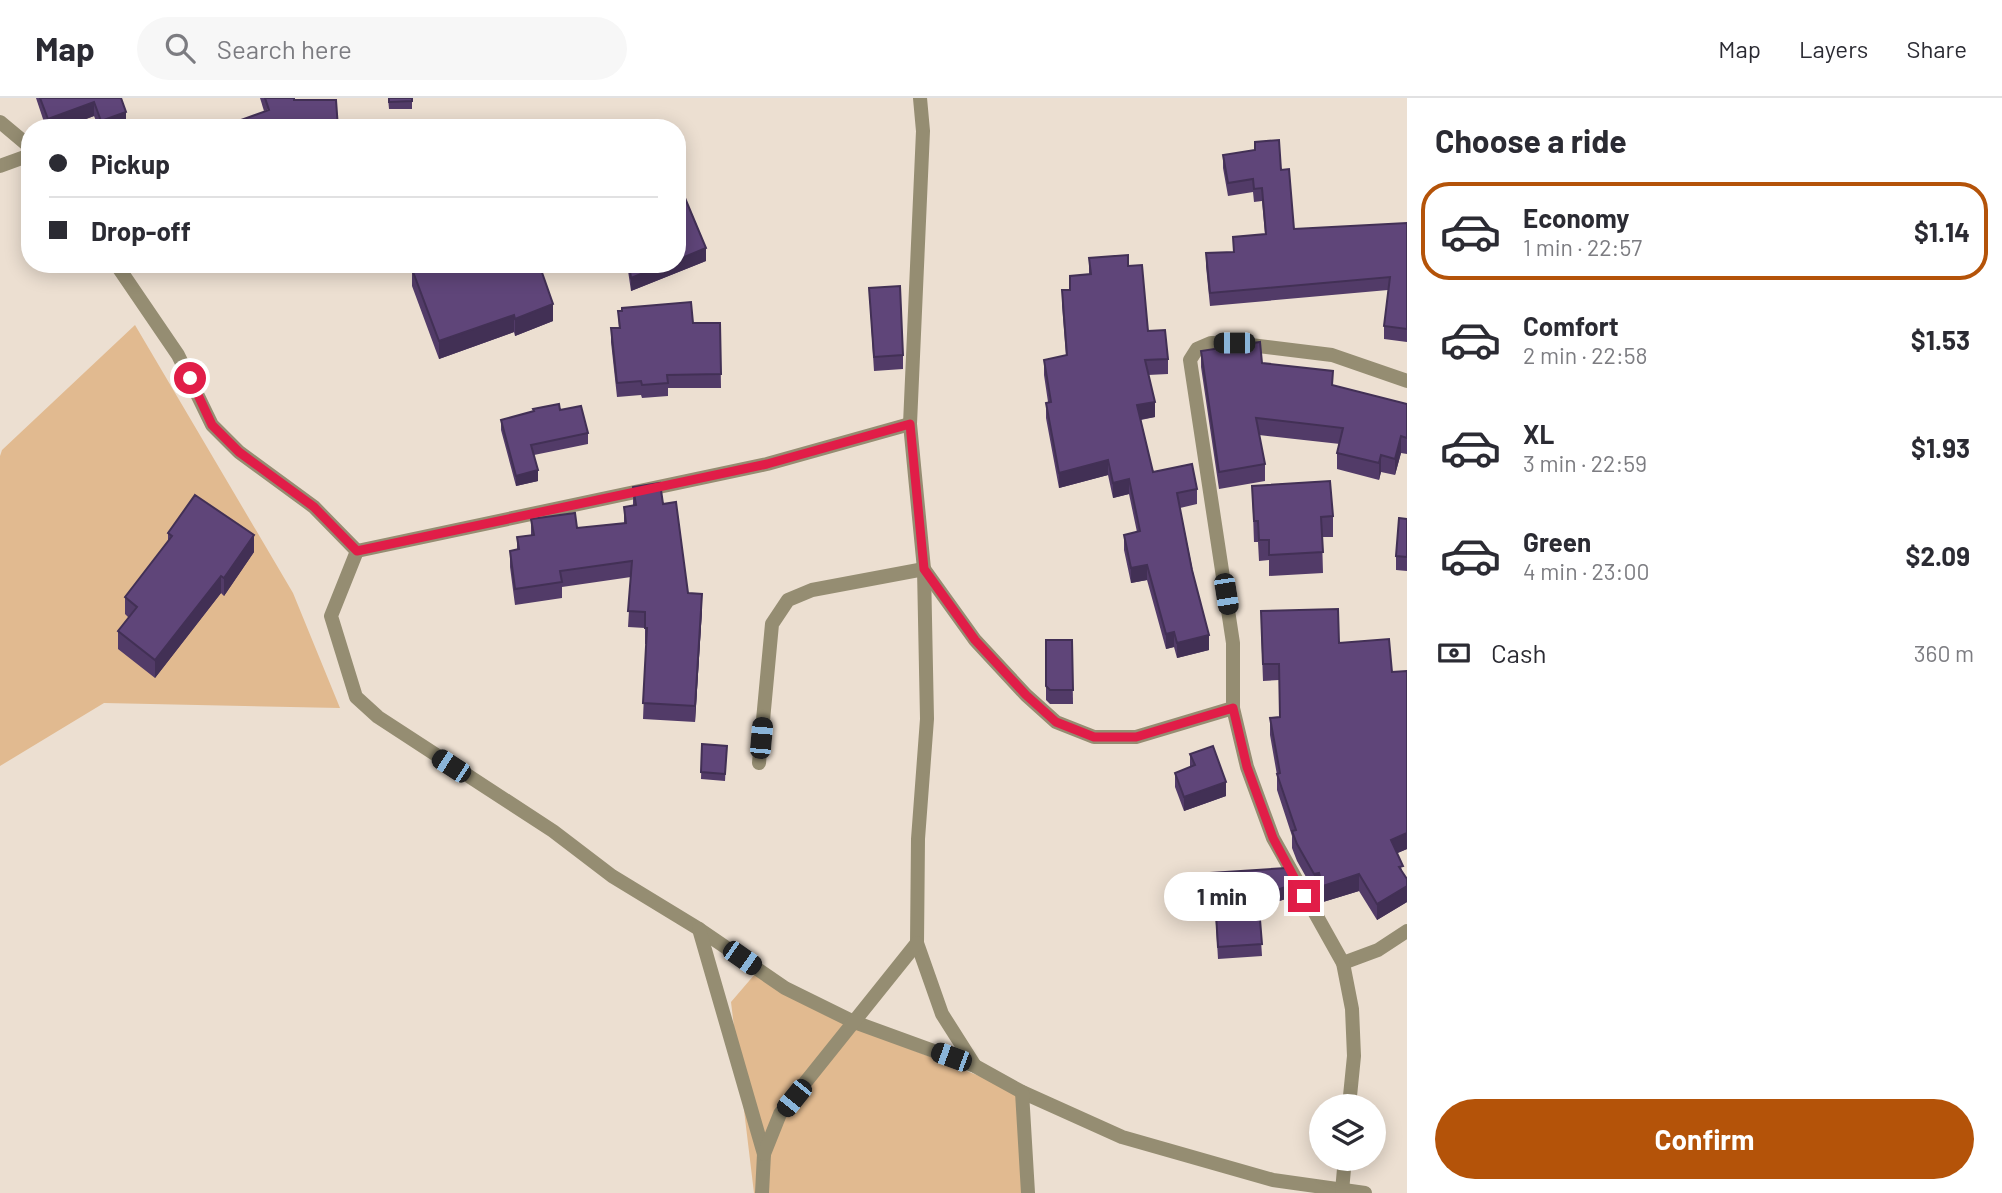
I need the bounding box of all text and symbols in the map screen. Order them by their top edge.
search box [137,17,627,80]
text: Map [35,28,95,68]
icon: search [161,29,199,67]
text: Search here [217,33,352,64]
text: Map [1718,34,1761,63]
text: Layers [1799,34,1868,63]
text: Share [1906,34,1967,63]
text: Choose a ride [1435,121,1627,159]
text: Pickup [91,148,170,179]
icon: car [1439,200,1502,263]
text: Economy [1523,202,1629,233]
text: Drop-off [91,215,191,246]
text: $1.14 [1914,216,1970,247]
text: 1 min · 22:57 [1523,233,1642,261]
icon: car [1439,308,1502,371]
text: Comfort [1523,310,1619,341]
text: $1.53 [1911,324,1970,355]
car [1214,333,1256,354]
text: 2 min · 22:58 [1523,341,1648,369]
route start [174,362,206,394]
icon: car [1439,416,1502,479]
text: XL [1523,418,1554,449]
text: $1.93 [1911,432,1970,463]
text: 3 min · 22:59 [1523,449,1647,477]
icon: car [1439,524,1502,587]
text: Green [1523,526,1591,557]
text: $2.09 [1906,540,1970,571]
text: 4 min · 23:00 [1523,557,1649,585]
car [1213,572,1240,616]
icon: cash [1435,634,1473,672]
text: Cash [1491,637,1546,668]
text: 360 m [1914,639,1974,667]
car [749,716,774,760]
car [428,746,475,786]
callout: 1 min [1164,872,1280,920]
route end [1288,880,1320,912]
text: 1 min [1197,882,1247,910]
car [719,937,766,979]
car [928,1040,975,1074]
car [773,1075,816,1121]
map controls [1309,1094,1386,1171]
button: layers [1309,1094,1386,1171]
button: Confirm [1435,1099,1974,1179]

